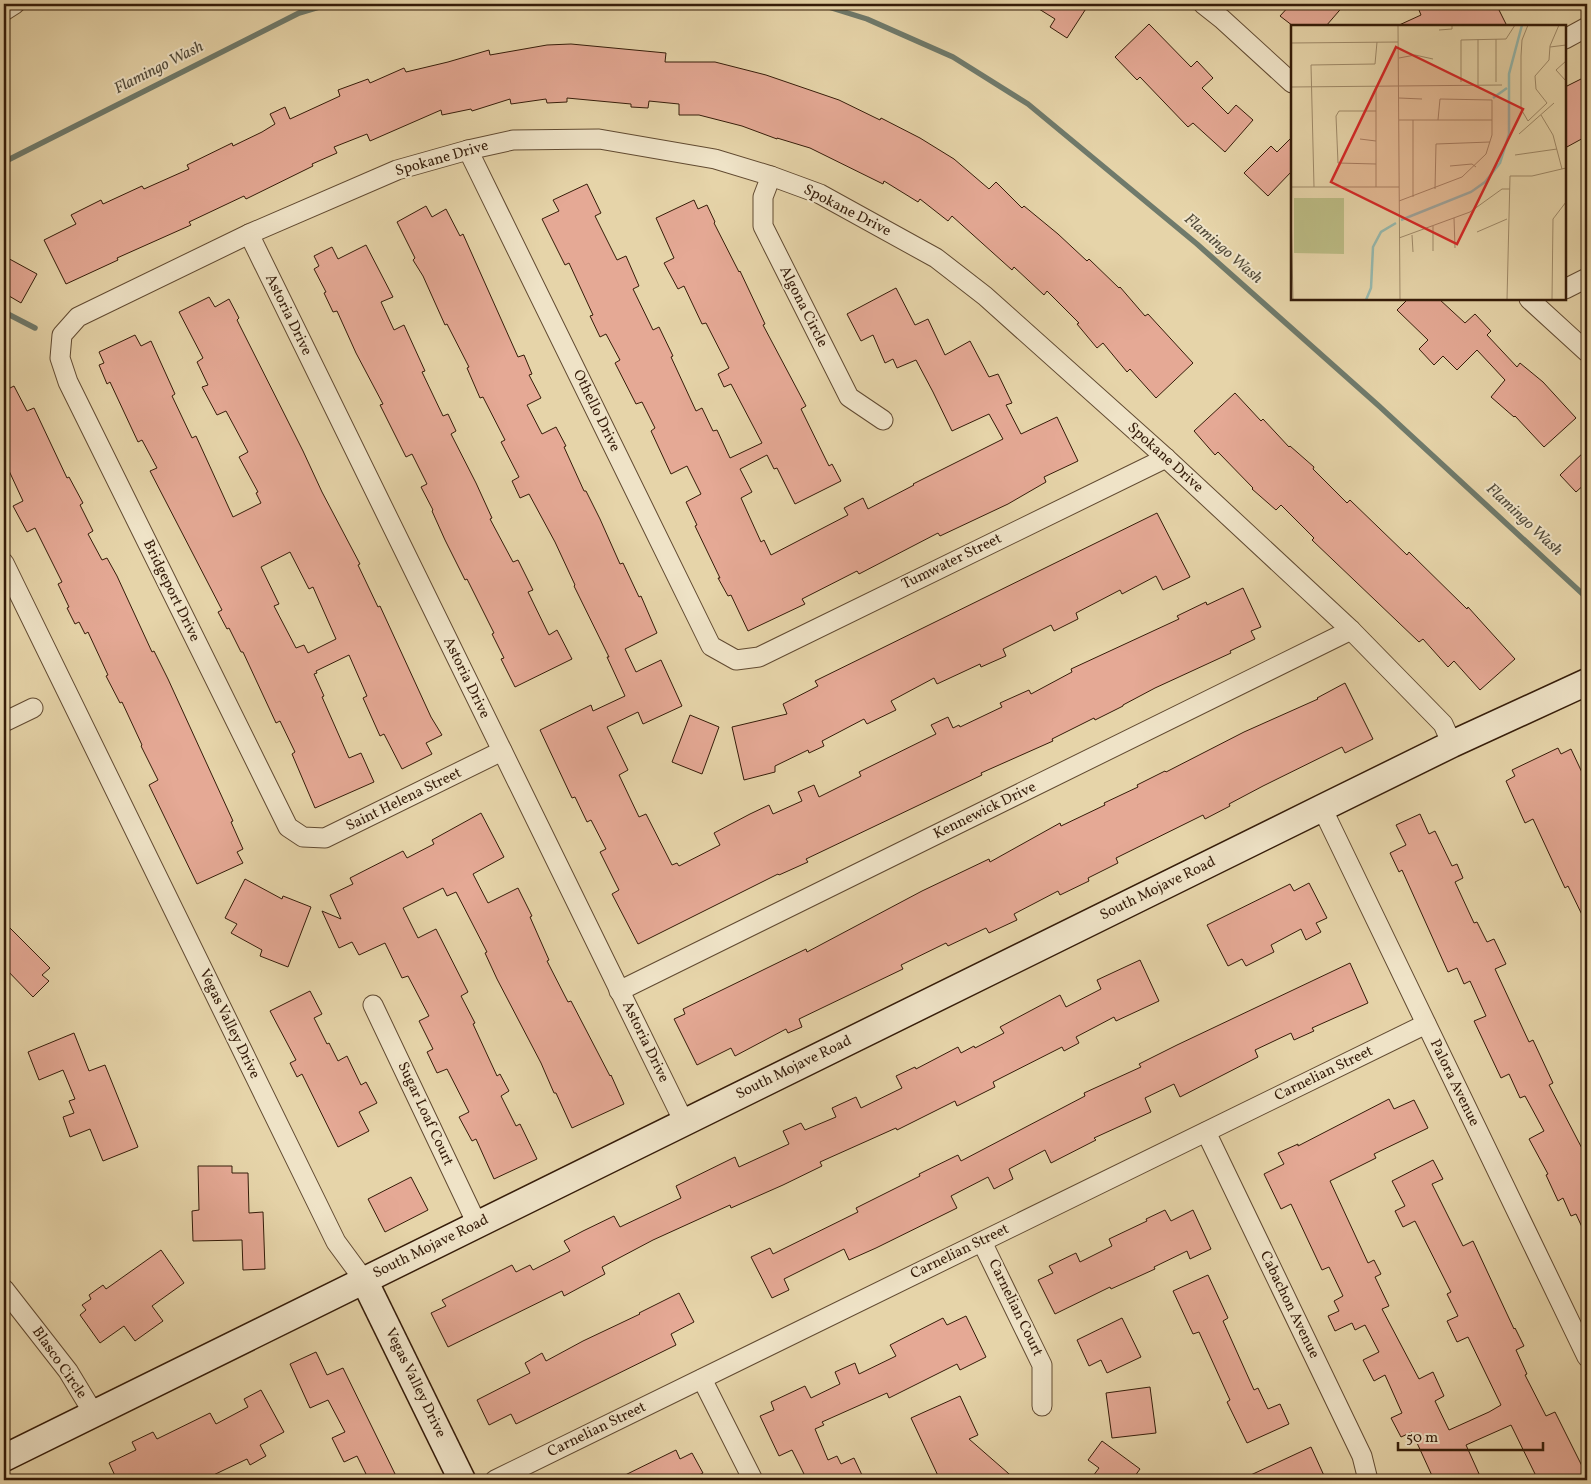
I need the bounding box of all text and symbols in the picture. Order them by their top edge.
inset map [1291,25,1566,300]
water label: Flamingo Wash [110,36,208,100]
street label: Spokane Drive [393,136,491,182]
street label: Spokane Drive [799,180,895,242]
water label: Flamingo Wash [1179,209,1267,289]
street label: Algona Circle [774,263,832,351]
street label: Astoria Drive [259,271,317,359]
street label: Othello Drive [567,366,625,456]
street label: Spokane Drive [1122,418,1208,498]
water label: Flamingo Wash [1481,479,1567,561]
street label: Tumwater Street [898,529,1006,595]
street label: Bridgeport Drive [137,536,205,646]
street label: Astoria Drive [437,634,495,722]
street label: Saint Helena Street [343,763,465,837]
street label: Kennewick Drive [930,777,1040,845]
street label: South Mojave Road [1097,852,1219,926]
street label: Vegas Valley Drive [193,966,265,1082]
street label: Astoria Drive [616,998,674,1086]
street label: South Mojave Road [733,1031,855,1105]
street label: Palora Avenue [1424,1036,1484,1130]
street label: Carnelian Street [1271,1041,1377,1107]
street label: Sugar Loaf Court [392,1059,458,1169]
street label: South Mojave Road [370,1210,492,1284]
street label: Carnelian Street [907,1219,1013,1285]
street label: Cabachon Avenue [1254,1248,1324,1362]
street label: Carnelian Court [982,1256,1048,1360]
street label: Blasco Circle [26,1323,92,1403]
street label: Vegas Valley Drive [379,1325,451,1441]
street label: Carnelian Street [544,1397,650,1463]
scale bar [1398,1419,1544,1451]
text: 50 m [1406,1428,1438,1449]

